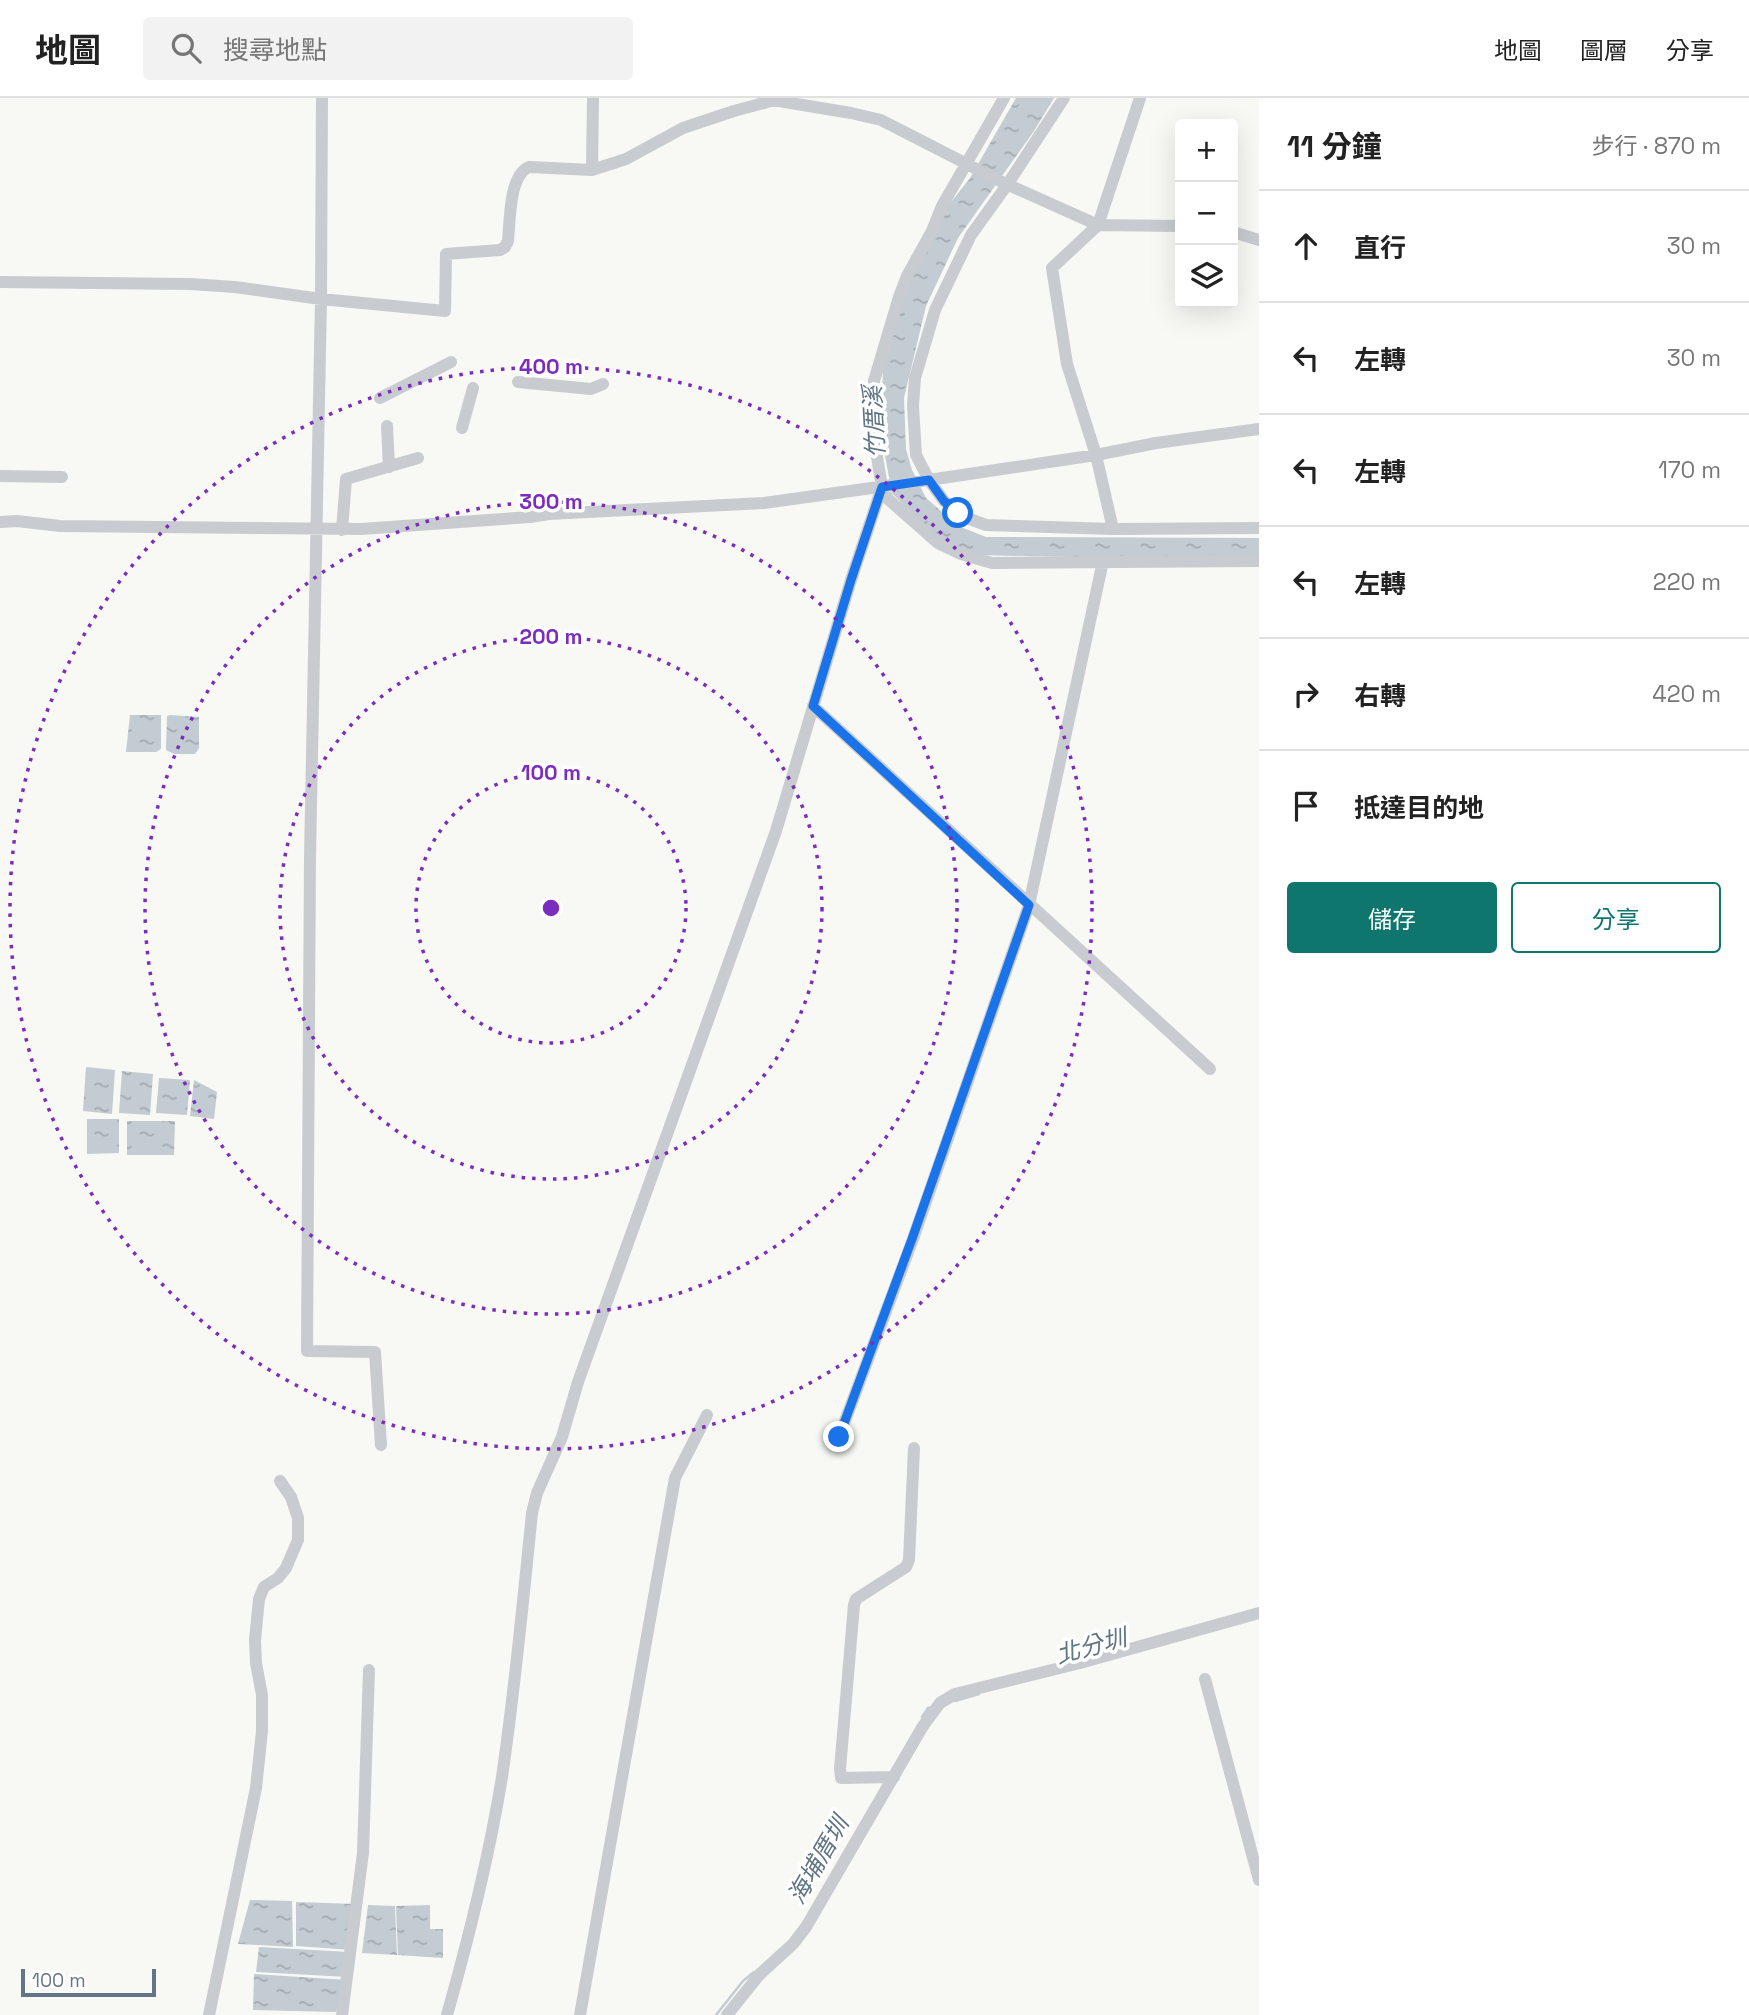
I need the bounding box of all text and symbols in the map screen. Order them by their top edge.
search box [143,17,633,80]
icon: search [167,29,205,67]
text: 地圖 [35,30,101,72]
text: 搜尋地點 [223,33,327,67]
text: 地圖 [1494,35,1542,66]
text: 圖層 [1580,35,1628,66]
text: 分享 [1666,35,1714,66]
map controls [1175,119,1238,308]
button: + [1175,119,1238,182]
text: 11 分鐘 [1287,127,1382,166]
text: 步行 · 870 m [1592,131,1721,161]
button: − [1175,182,1238,245]
icon: ahead [1287,227,1325,265]
text: 直行 [1354,231,1406,265]
text: 30 m [1667,231,1721,261]
button: layers [1175,245,1238,308]
icon: left [1287,339,1325,377]
text: 左轉 [1354,343,1406,377]
text: 30 m [1667,343,1721,373]
text: 400 m [519,353,583,380]
water label: 竹厝溪 [856,382,891,459]
icon: left [1287,451,1325,489]
text: 左轉 [1354,455,1406,489]
text: 170 m [1658,455,1721,485]
text: 300 m [519,488,583,515]
route start [942,497,973,528]
icon: left [1287,563,1325,601]
text: 左轉 [1354,567,1406,601]
text: 220 m [1653,567,1721,597]
text: 200 m [520,623,582,650]
icon: right [1287,675,1325,713]
text: 右轉 [1354,679,1406,713]
text: 420 m [1652,679,1721,709]
text: 100 m [521,759,581,786]
icon: arrive [1287,787,1325,825]
text: 抵達目的地 [1354,791,1484,825]
button: 儲存 [1287,882,1497,953]
button: 分享 [1511,882,1721,953]
centre of rings [539,896,563,920]
route end [823,1421,854,1452]
water label: 北分圳 [1052,1621,1133,1670]
water label: 海埔厝圳 [781,1808,857,1909]
scale bar [21,1966,156,1998]
text: 100 m [32,1968,86,1993]

